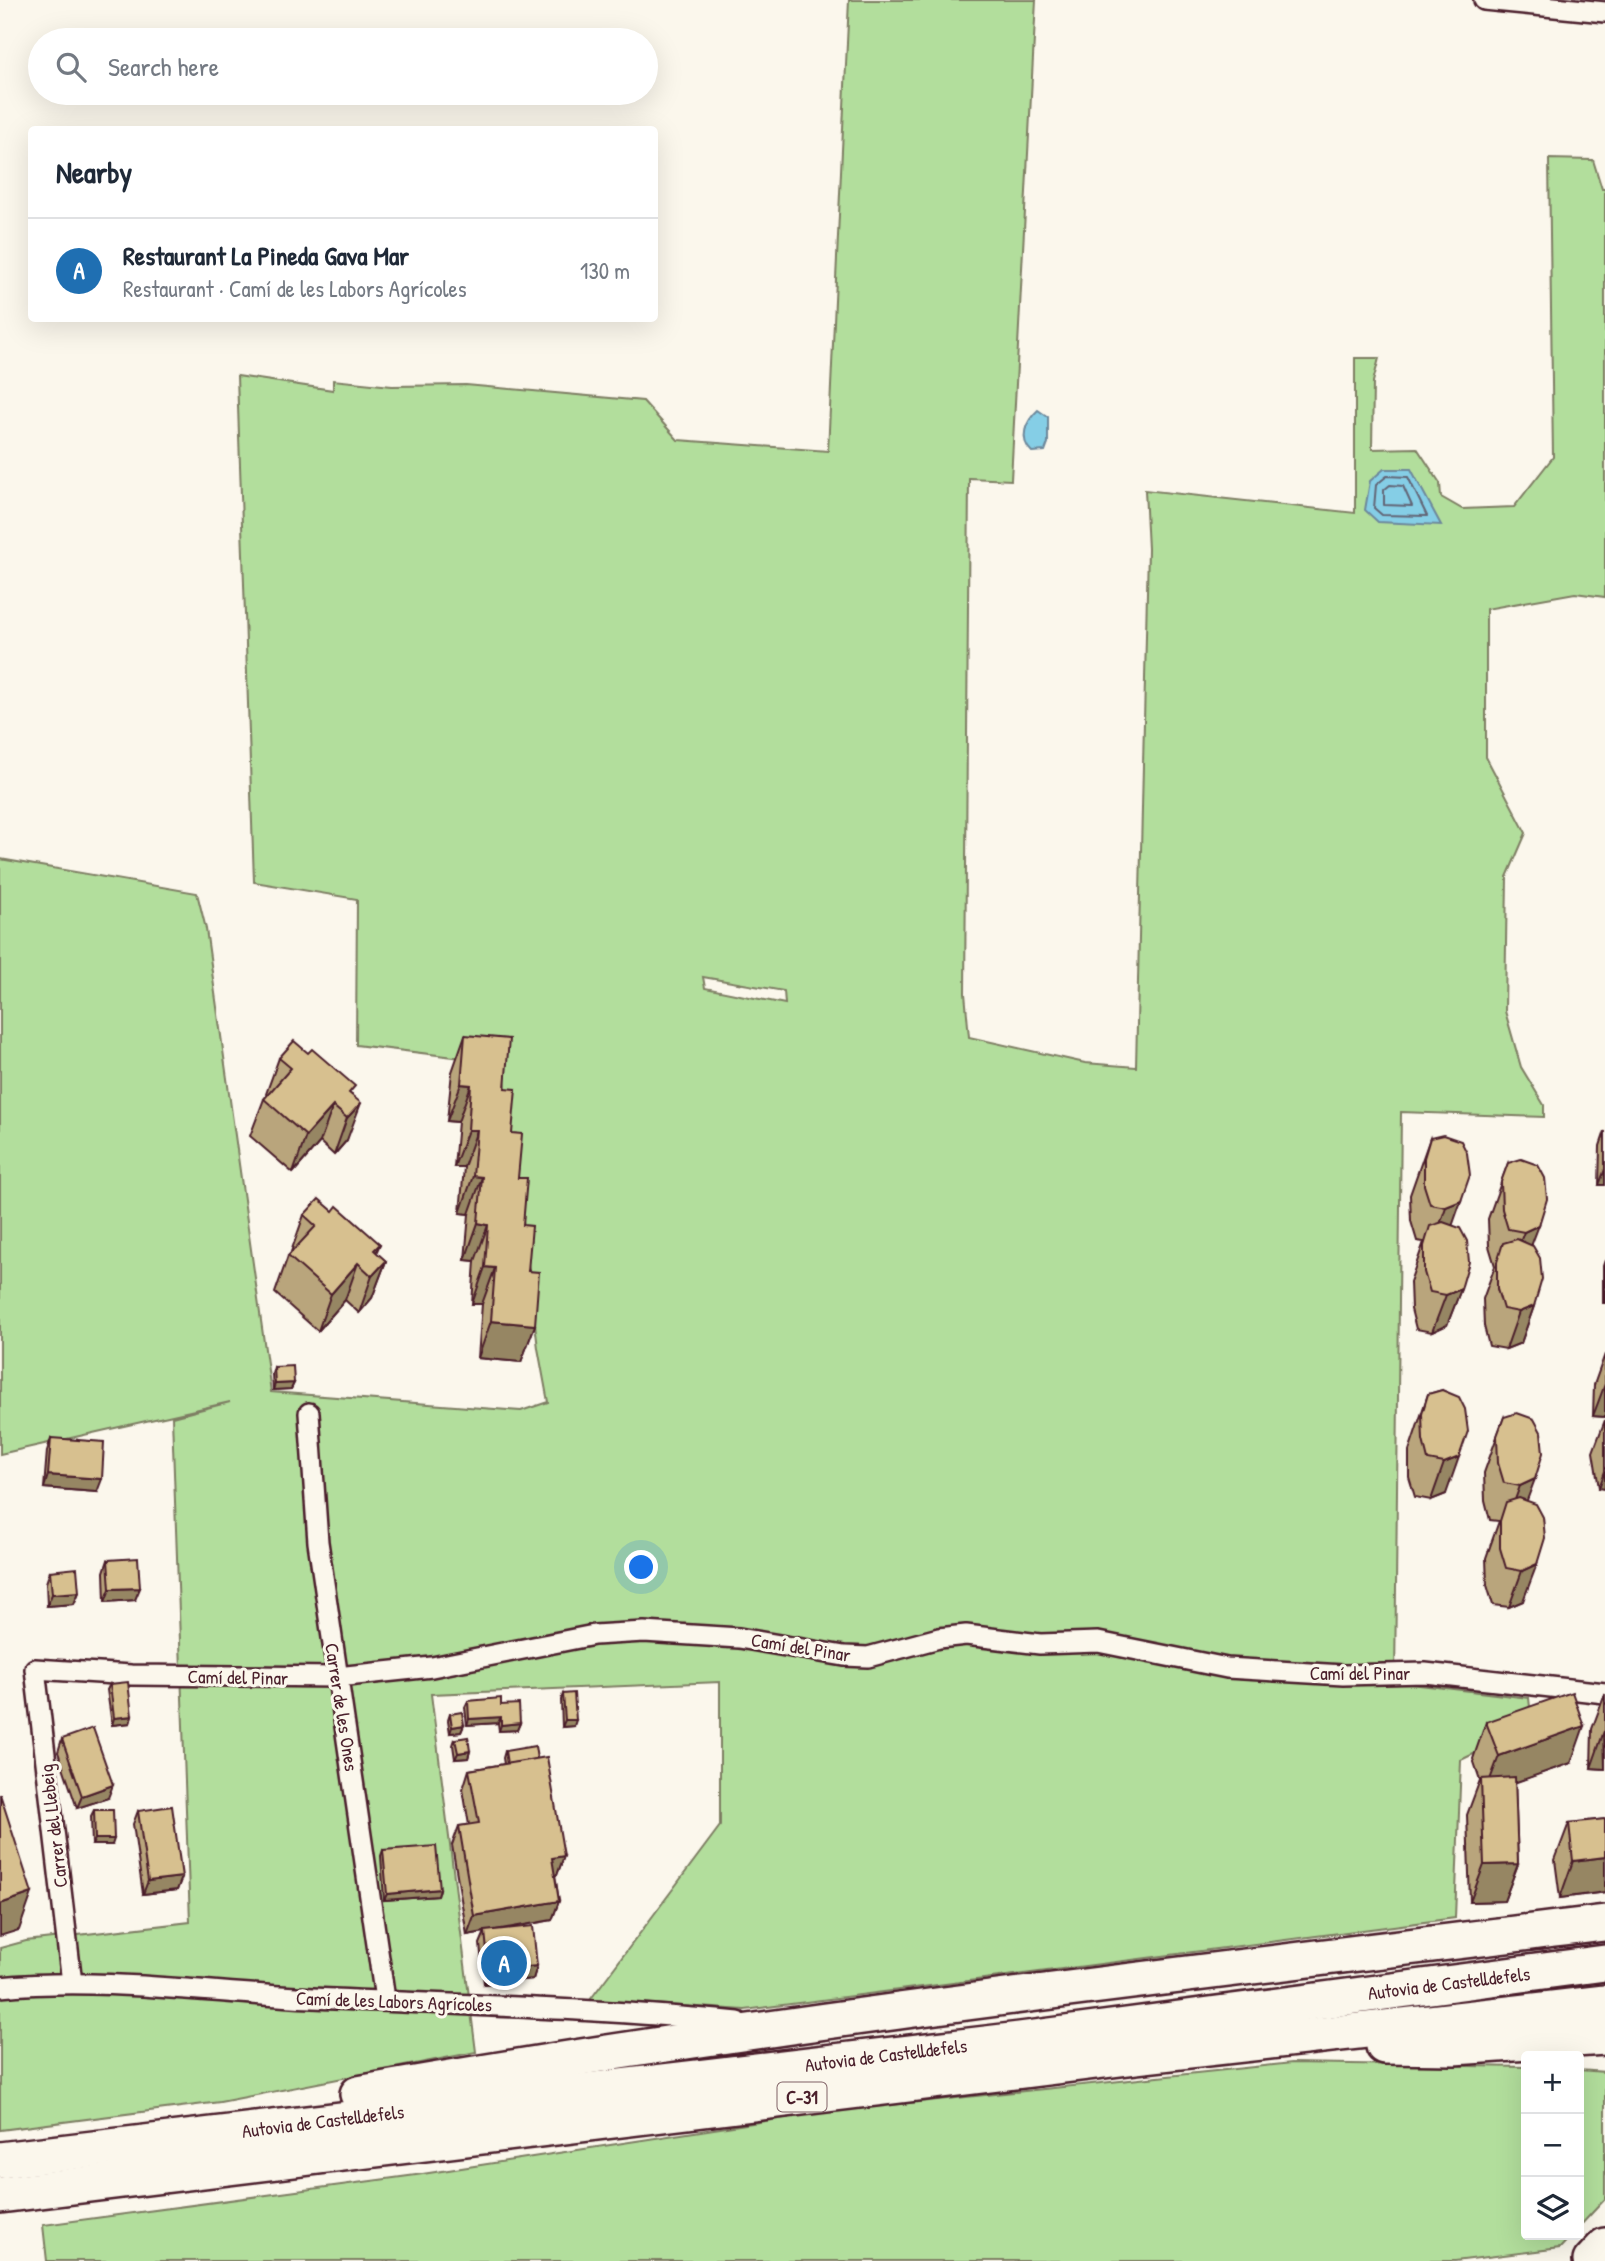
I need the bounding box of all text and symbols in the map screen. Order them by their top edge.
search box [28,28,658,105]
icon: search [52,48,90,86]
text: Search here [108,49,219,84]
text: Nearby [56,152,132,192]
text: Restaurant La Pineda Gava Mar [123,238,409,273]
text: A [73,255,85,286]
text: 130 m [580,255,630,286]
text: Restaurant · Camí de les Labors Agrícoles [123,273,467,304]
your location [624,1550,658,1584]
street label: Camí del Pinar [749,1626,853,1668]
street label: Carrer de les Ones [319,1641,365,1773]
street label: Camí del Pinar [1310,1660,1411,1686]
street label: Camí del Pinar [187,1663,289,1691]
street label: Carrer del Llebeig [33,1763,73,1889]
pin: A [481,1937,527,1989]
street label: Autovia de Castelldefels [1366,1960,1532,2006]
street label: Camí de les Labors Agrícoles [295,1985,493,2017]
street label: Autovia de Castelldefels [803,2032,969,2078]
map controls [1521,2051,1584,2240]
button: + [1521,2051,1584,2114]
road number: C-31 [778,2082,826,2112]
street label: Autovia de Castelldefels [240,2098,406,2144]
button: − [1521,2114,1584,2177]
button: layers [1521,2177,1584,2240]

